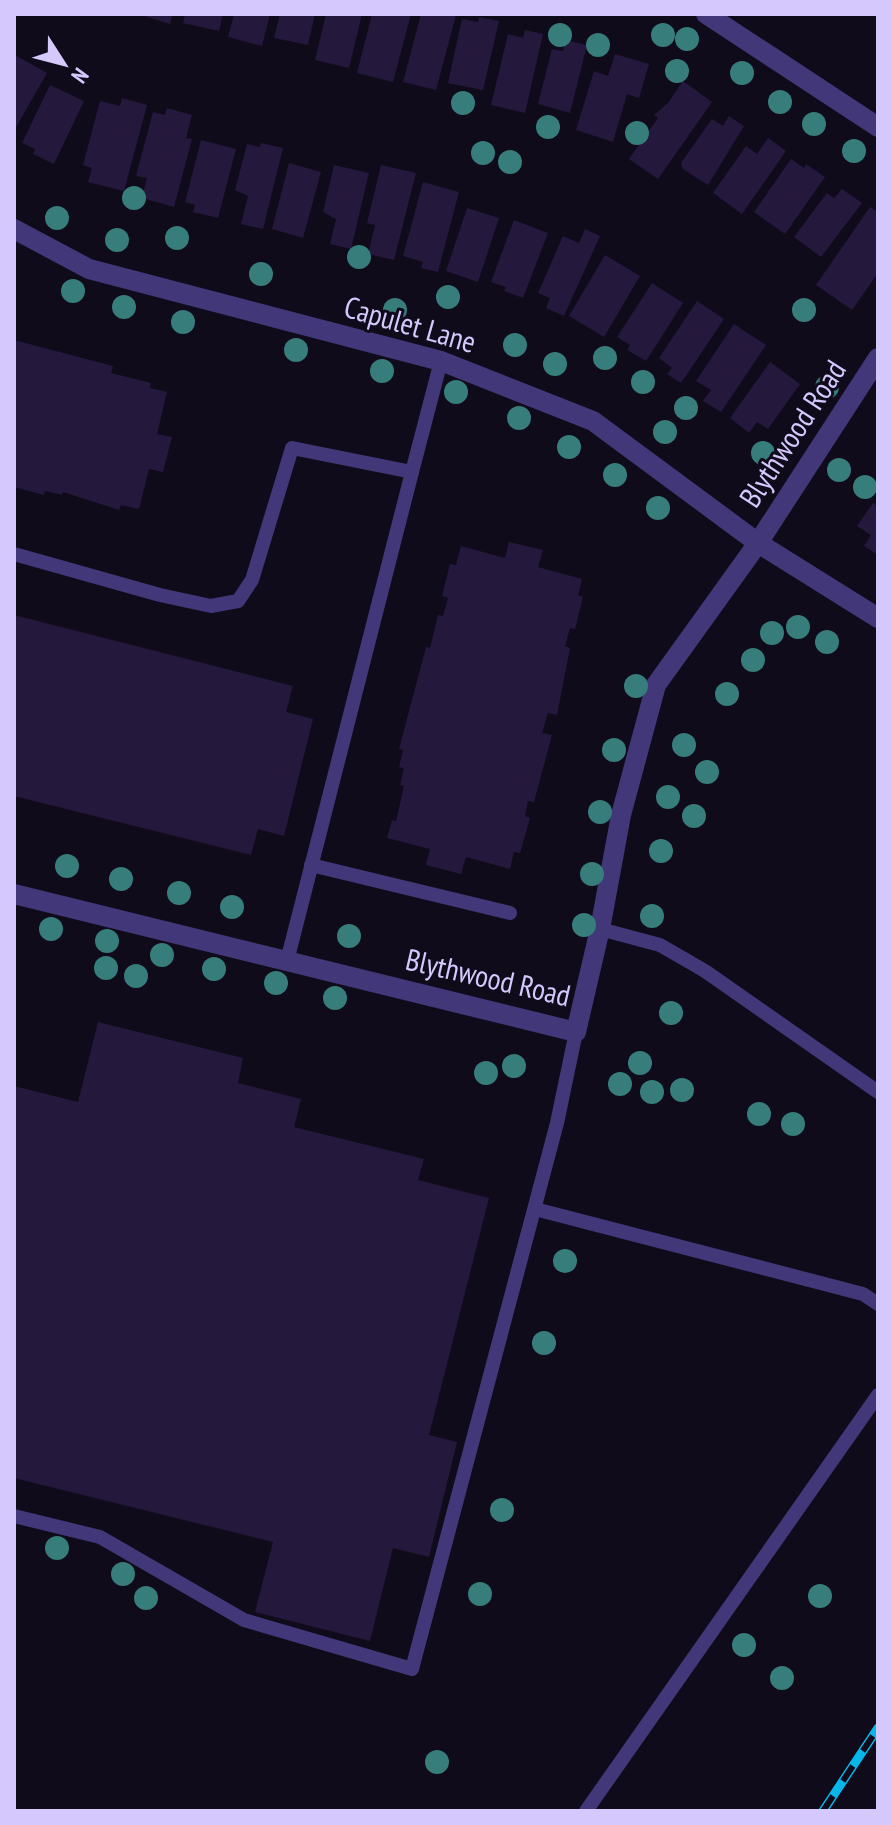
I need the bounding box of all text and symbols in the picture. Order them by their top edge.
north arrow [24,24,104,104]
text: N [65,63,95,89]
street label: Capulet Lane [340,286,481,361]
street label: Blythwood Road [730,352,854,514]
street label: Blythwood Road [402,939,574,1014]

